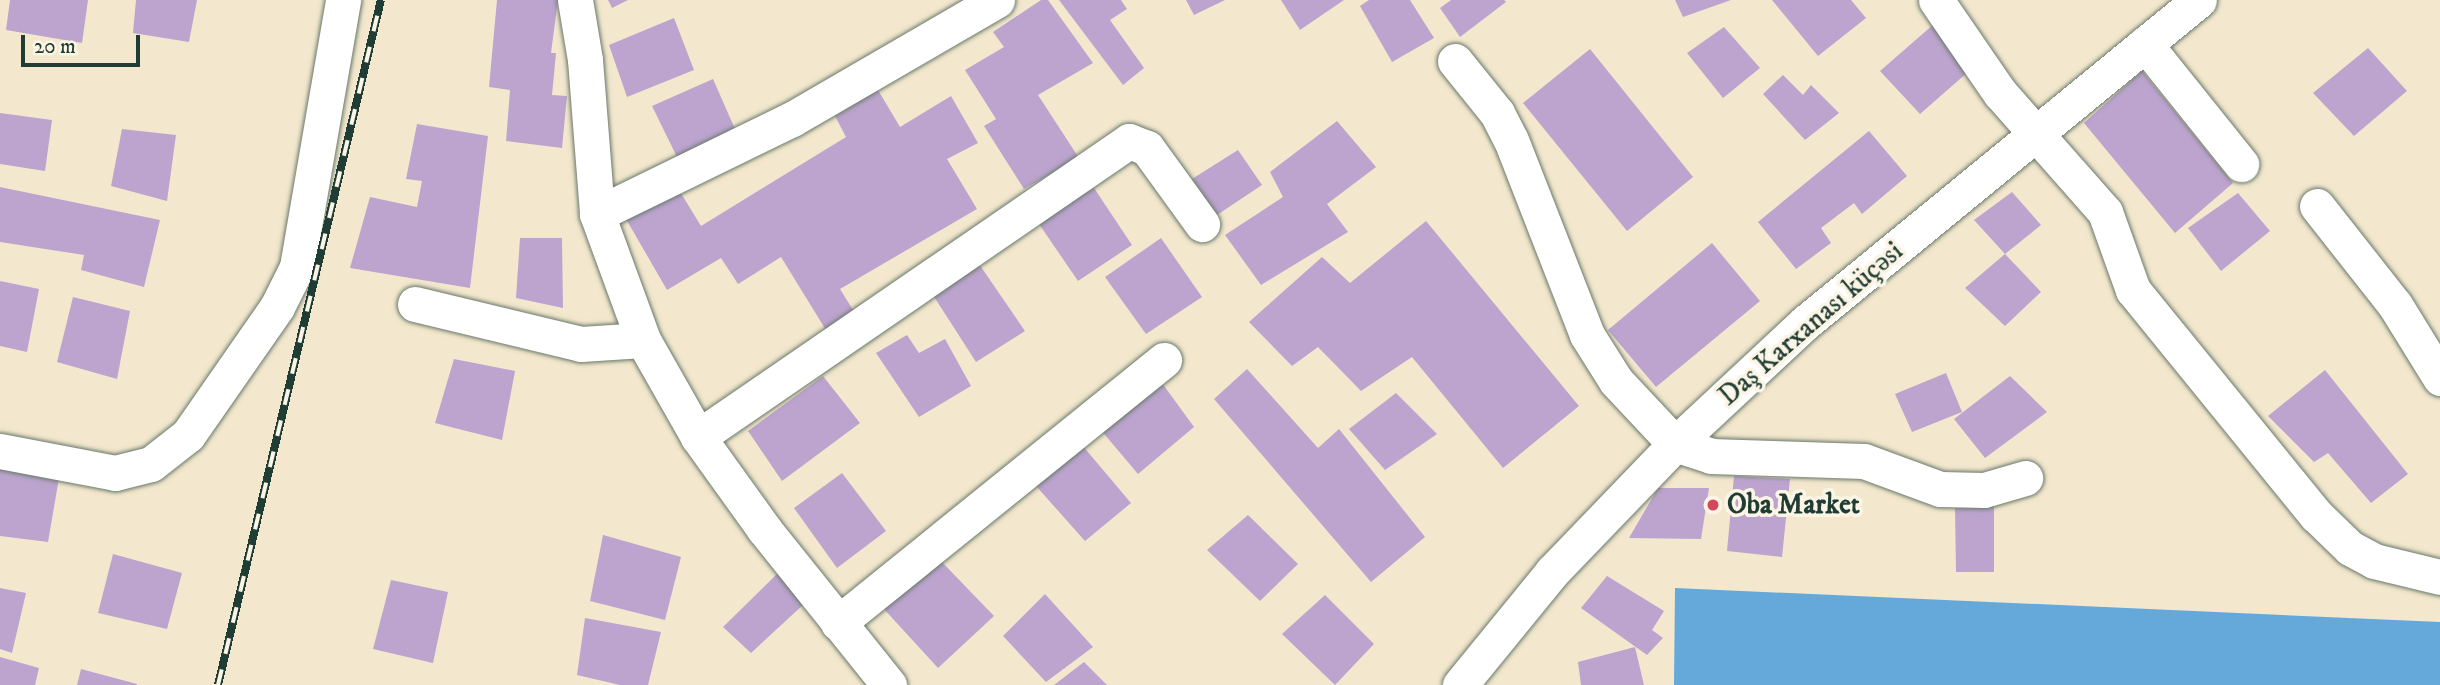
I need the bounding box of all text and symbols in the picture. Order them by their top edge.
scale bar [24,21,144,65]
text: 20 m [34,34,76,60]
street label: Daş Karxanası küçəsi [1712,235,1910,413]
place label: Oba Market [1727,488,1860,522]
marker: Oba Market [1705,497,1721,513]

